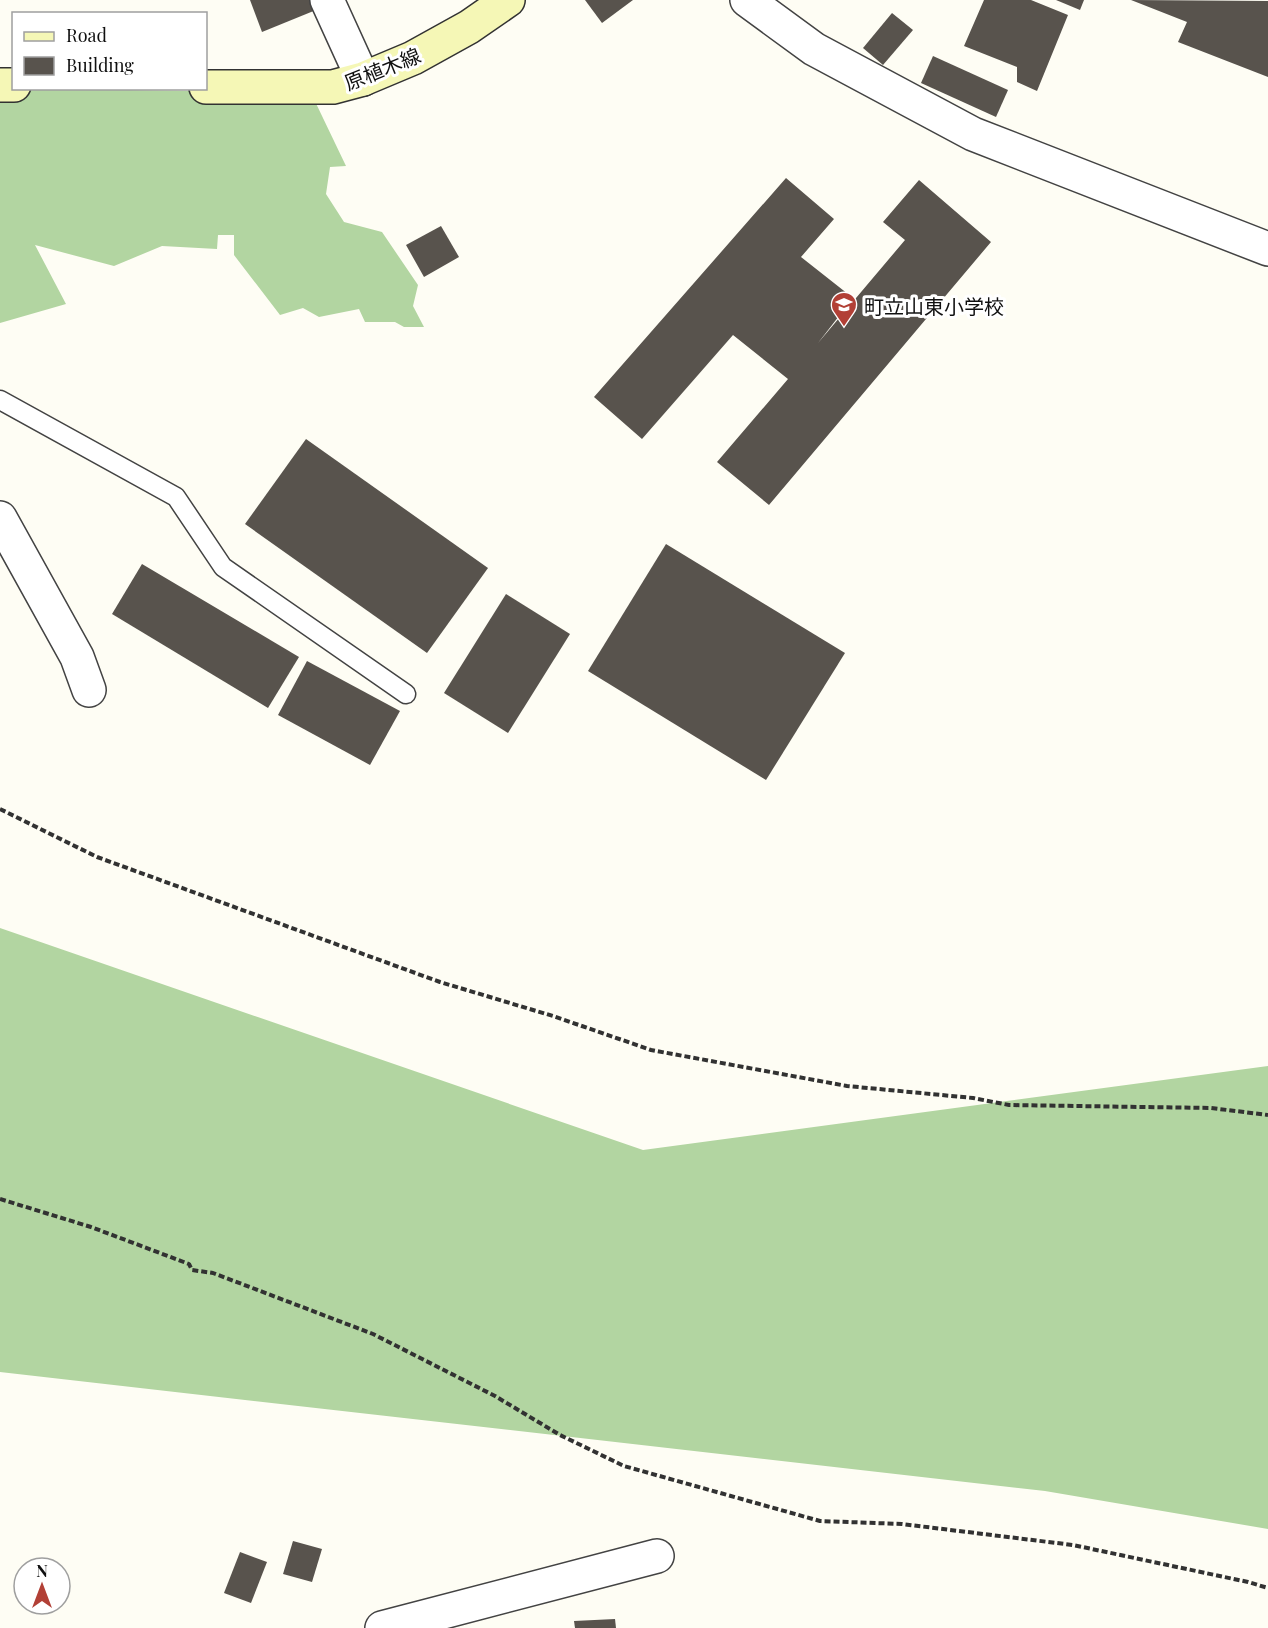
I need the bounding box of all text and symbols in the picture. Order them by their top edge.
legend [12,12,207,90]
text: Road [66,23,107,47]
street label: 原植木線 [340,40,424,96]
text: Building [66,53,134,77]
school or university icon: 町立山東小学校 [829,290,859,328]
place label: 町立山東小学校 [864,292,1004,319]
north arrow [12,1556,72,1616]
text: N [36,1560,48,1581]

